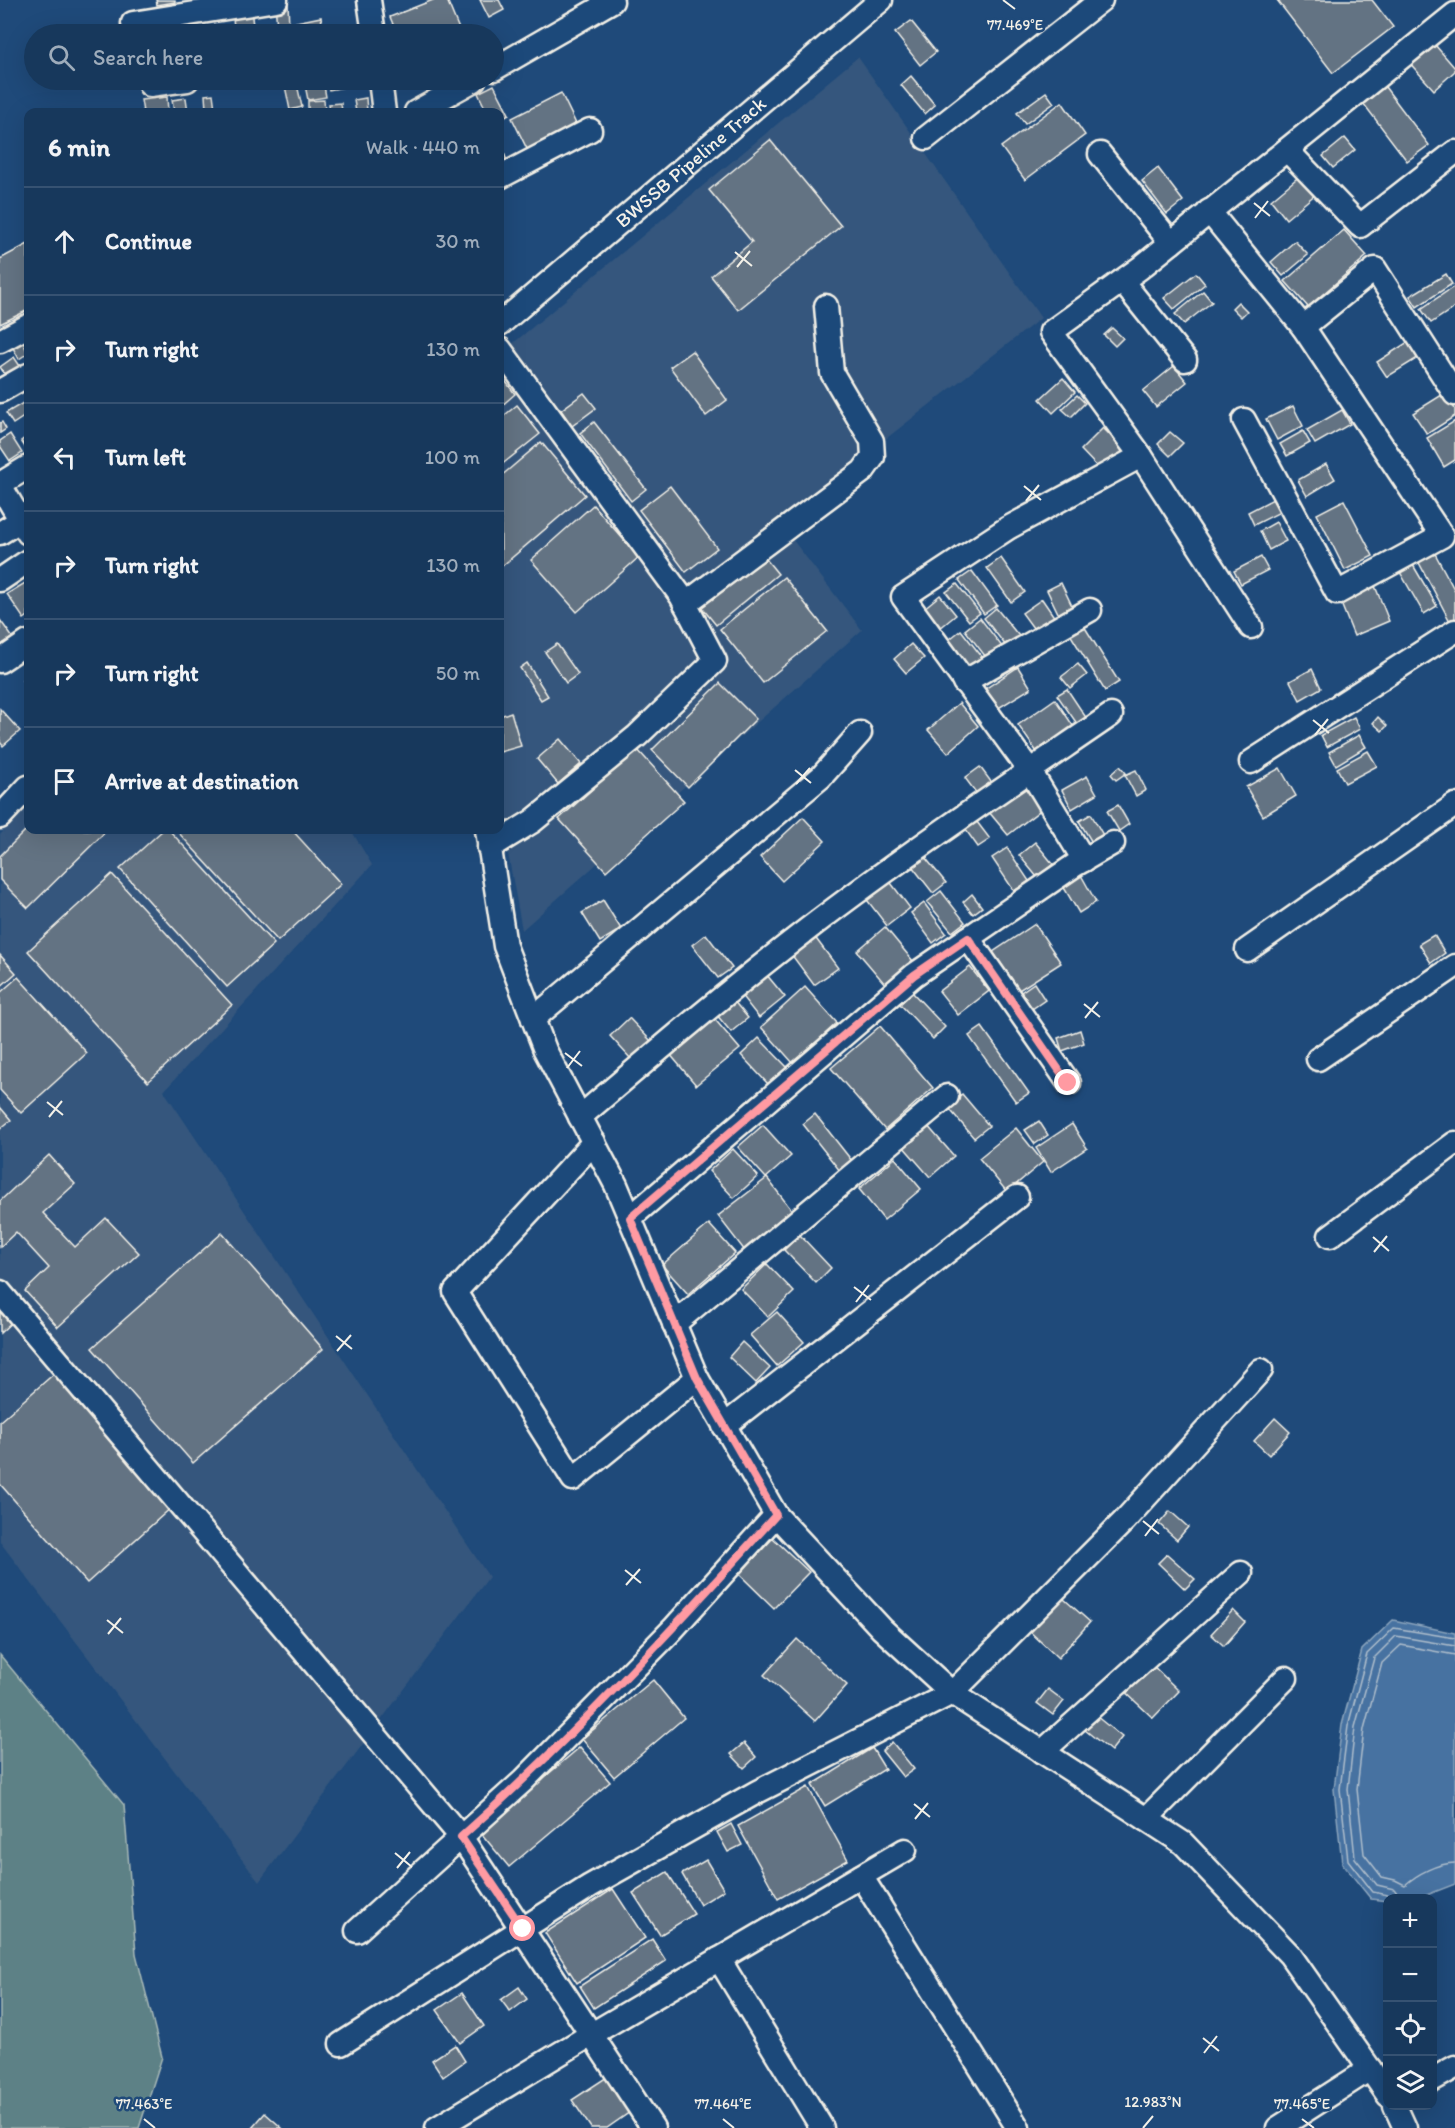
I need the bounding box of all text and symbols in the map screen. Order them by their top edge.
text: 77.469°E [987,16,1043,34]
search box [24,24,504,90]
icon: search [45,41,78,74]
text: Search here [93,44,203,71]
street label: BWSSB Pipeline Track [610,91,771,233]
text: 6 min [48,131,110,163]
text: Walk · 440 m [366,135,480,159]
icon: ahead [48,225,81,258]
text: Continue [105,228,192,255]
text: 30 m [435,229,480,253]
icon: right [48,333,81,366]
text: Turn right [105,336,199,363]
text: 130 m [426,337,480,361]
icon: left [48,441,81,474]
text: Turn left [105,444,186,471]
text: 100 m [425,445,480,469]
icon: right [48,549,81,582]
text: Turn right [105,552,199,579]
text: 130 m [426,553,480,577]
icon: right [48,657,81,690]
text: Turn right [105,660,199,687]
text: 50 m [436,661,480,685]
icon: arrive [48,765,81,798]
text: Arrive at destination [105,768,299,795]
route end [1054,1069,1080,1095]
map controls [1383,1894,1437,2110]
button: + [1383,1894,1437,1948]
route start [509,1915,535,1941]
button: − [1383,1948,1437,2002]
button: locate [1383,2002,1437,2056]
button: layers [1383,2056,1437,2110]
text: 12.983°N [1124,2093,1182,2111]
text: 77.463°E [116,2095,172,2113]
text: 77.464°E [694,2095,752,2113]
text: 77.465°E [1274,2095,1330,2113]

